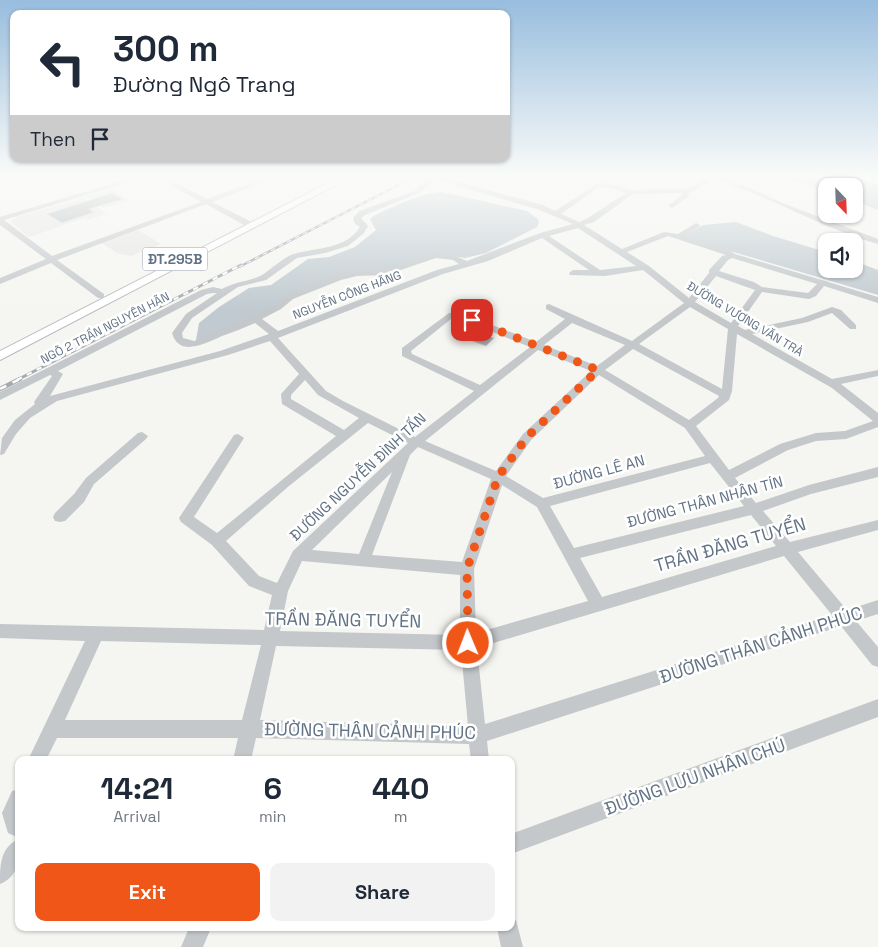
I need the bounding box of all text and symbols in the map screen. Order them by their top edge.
text: 300 m [113,27,218,71]
icon: left [30,30,95,95]
text: Đường Ngô Trang [113,70,296,98]
icon: arrive [86,125,114,153]
text: Then [30,127,76,152]
north arrow [818,178,862,222]
map controls [818,178,863,278]
button: sound [818,233,863,278]
road number: ĐT.295B [142,248,208,270]
street label: NGUYỄN CÔNG HÃNG [290,266,404,323]
street label: ĐƯỜNG VƯƠNG VĂN TRÀ [684,278,806,360]
street label: NGÕ 2 TRẦN NGUYÊN HÃN [38,288,172,368]
pin [451,299,493,341]
icon: arrive [458,306,486,334]
street label: ĐƯỜNG NGUYỄN ĐÌNH TẤN [284,407,430,545]
street label: ĐƯỜNG LÊ AN [551,450,647,493]
street label: ĐƯỜNG THÂN NHÂN TÍN [625,472,785,531]
street label: TRẦN ĐĂNG TUYỂN [651,511,808,577]
street label: ĐƯỜNG THÂN CẢNH PHÚC [656,601,865,688]
street label: TRẦN ĐĂNG TUYỂN [265,606,422,632]
position arrow [441,616,493,668]
street label: ĐƯỜNG THÂN CẢNH PHÚC [264,717,476,744]
street label: ĐƯỜNG LƯU NHÂN CHÚ [601,733,788,820]
text: 14:21 [100,769,173,808]
text: 6 [263,769,282,808]
text: 440 [372,769,429,808]
text: Arrival [113,806,161,827]
text: min [259,806,286,827]
text: m [394,806,408,827]
button: Exit [35,863,260,921]
button: Share [270,863,495,921]

